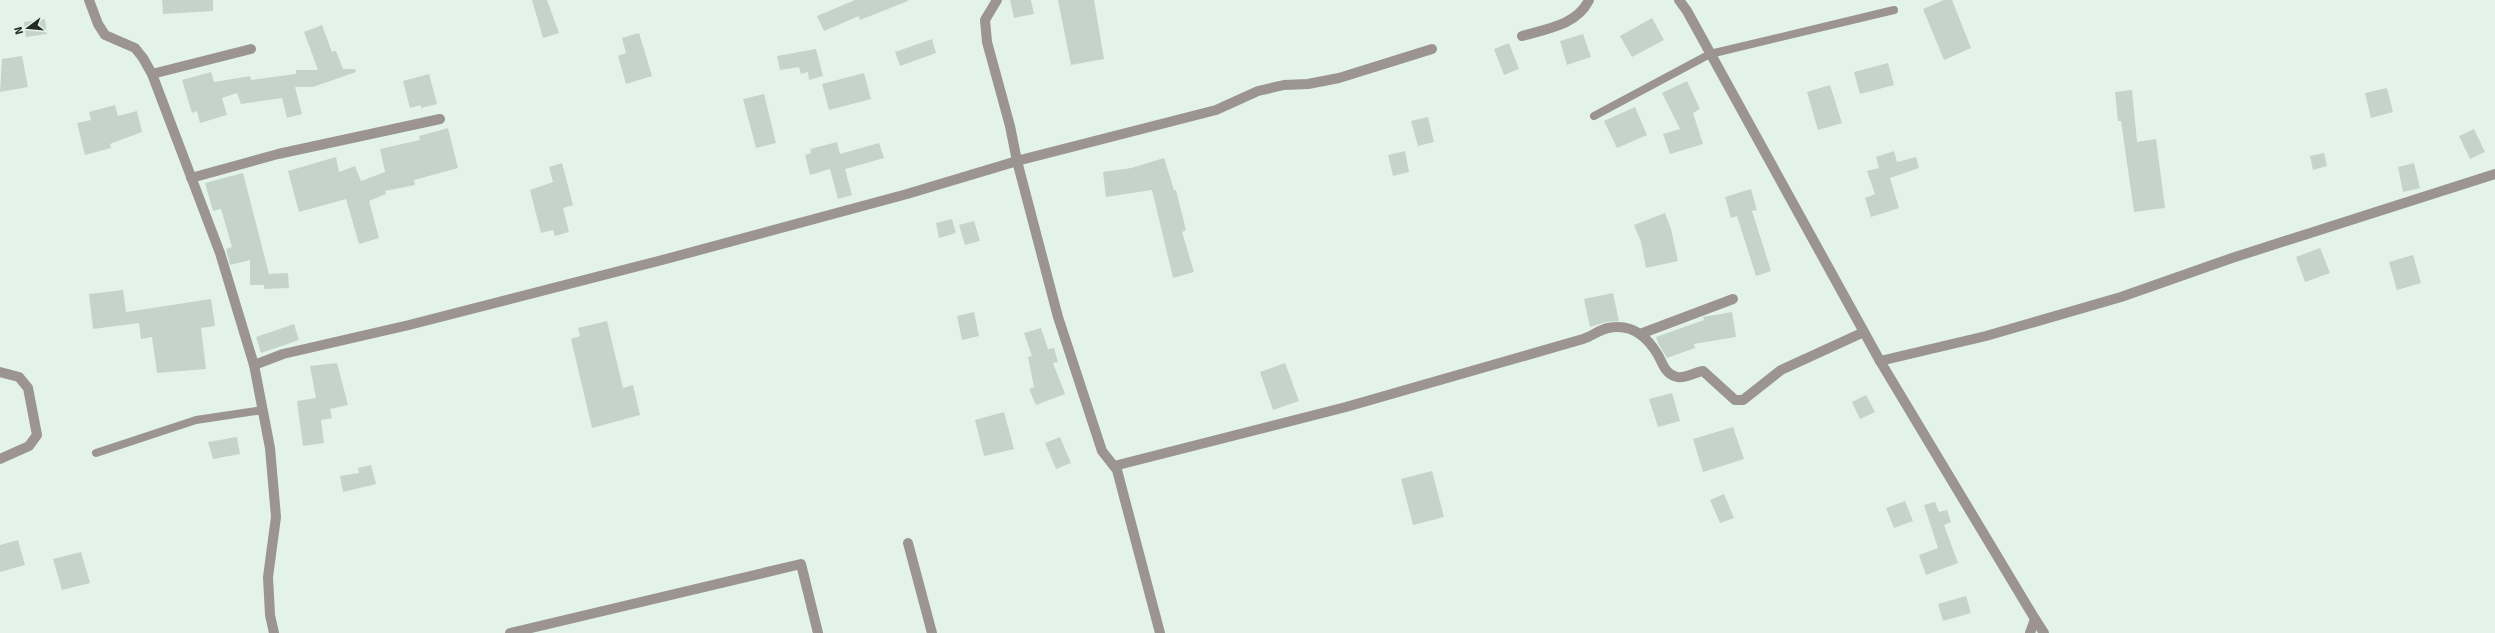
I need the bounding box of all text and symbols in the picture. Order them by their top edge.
north arrow [8,8,48,48]
text: N [12,25,26,36]

